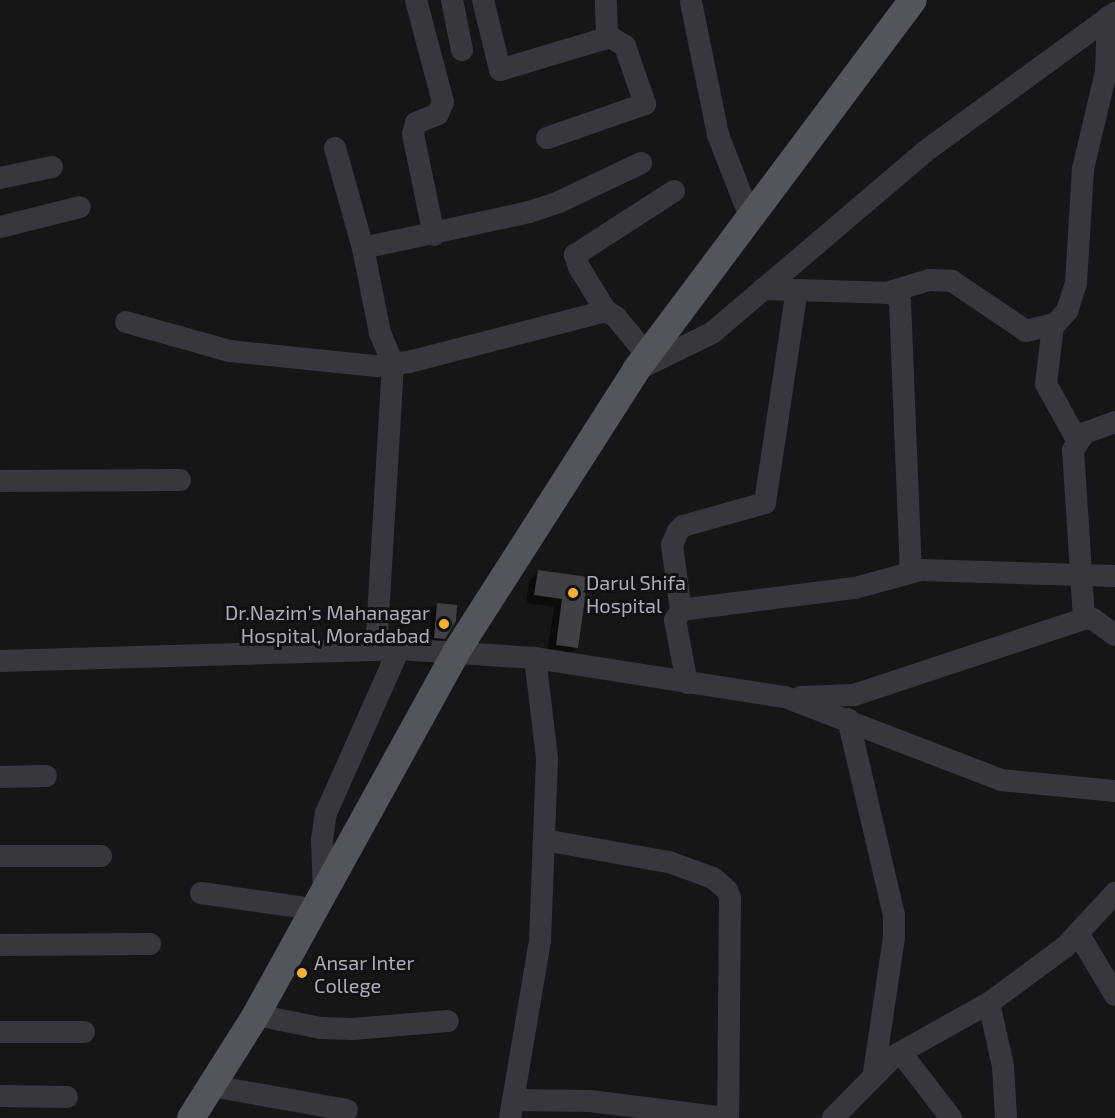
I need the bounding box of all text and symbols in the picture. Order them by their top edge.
place label: Darul Shifa Hospital [586,570,686,617]
marker: Darul Shifa Hospital [564,584,582,602]
place label: Dr.Nazim's Mahanagar Hospital, Moradabad [225,600,430,647]
marker: Dr.Nazim's Mahanagar Hospital, Moradabad [435,615,453,633]
place label: Ansar Inter College [314,950,415,997]
marker: Ansar Inter College [295,966,309,980]

